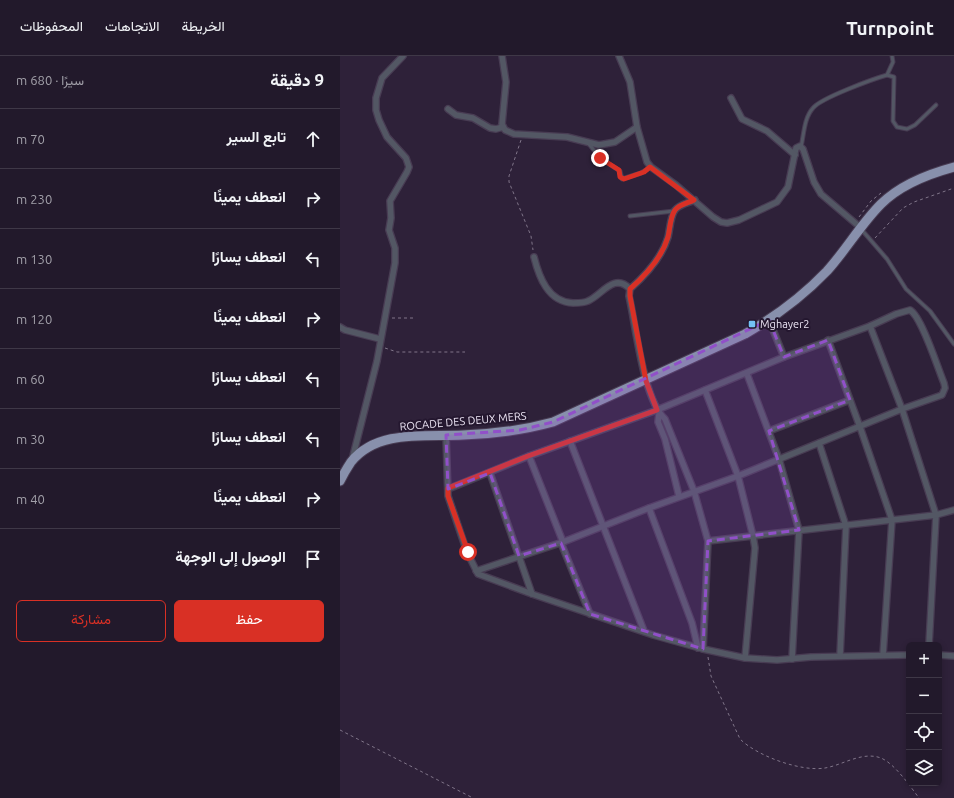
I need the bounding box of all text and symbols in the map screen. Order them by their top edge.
text: Turnpoint [846,17,934,39]
text: المحفوظات [20,18,83,34]
text: الاتجاهات [105,18,159,34]
text: الخريطة [181,18,225,34]
text: 9 دقيقة [270,70,324,89]
text: سيرًا · 680 m [16,73,84,87]
text: تابع السير [227,128,286,145]
icon: ahead [302,128,324,150]
text: 70 m [16,132,45,146]
route end [591,149,609,167]
text: انعطف يمينًا [213,188,286,205]
icon: right [302,188,324,210]
text: 230 m [16,192,52,206]
text: انعطف يسارًا [211,248,286,265]
icon: left [302,248,324,270]
text: 130 m [16,252,52,266]
text: انعطف يمينًا [213,308,286,325]
icon: right [302,308,324,330]
text: 120 m [16,312,52,326]
place label: Mghayer2 [760,318,810,330]
marker: Mghayer2 [747,319,757,329]
text: انعطف يسارًا [211,368,286,385]
icon: left [302,368,324,390]
text: 60 m [16,372,45,386]
street label: ROCADE DES DEUX MERS [399,409,527,433]
text: انعطف يسارًا [211,428,286,445]
icon: left [302,428,324,450]
text: 30 m [16,432,45,446]
text: انعطف يمينًا [213,488,286,505]
icon: right [302,488,324,510]
text: 40 m [16,492,45,506]
route start [459,543,477,561]
text: الوصول إلى الوجهة [175,548,286,565]
icon: arrive [302,548,324,570]
button: مشاركة [16,600,166,642]
button: حفظ [174,600,324,642]
map controls [906,642,942,786]
button: + [906,642,942,678]
button: − [906,678,942,714]
button: locate [906,714,942,750]
button: layers [906,750,942,786]

